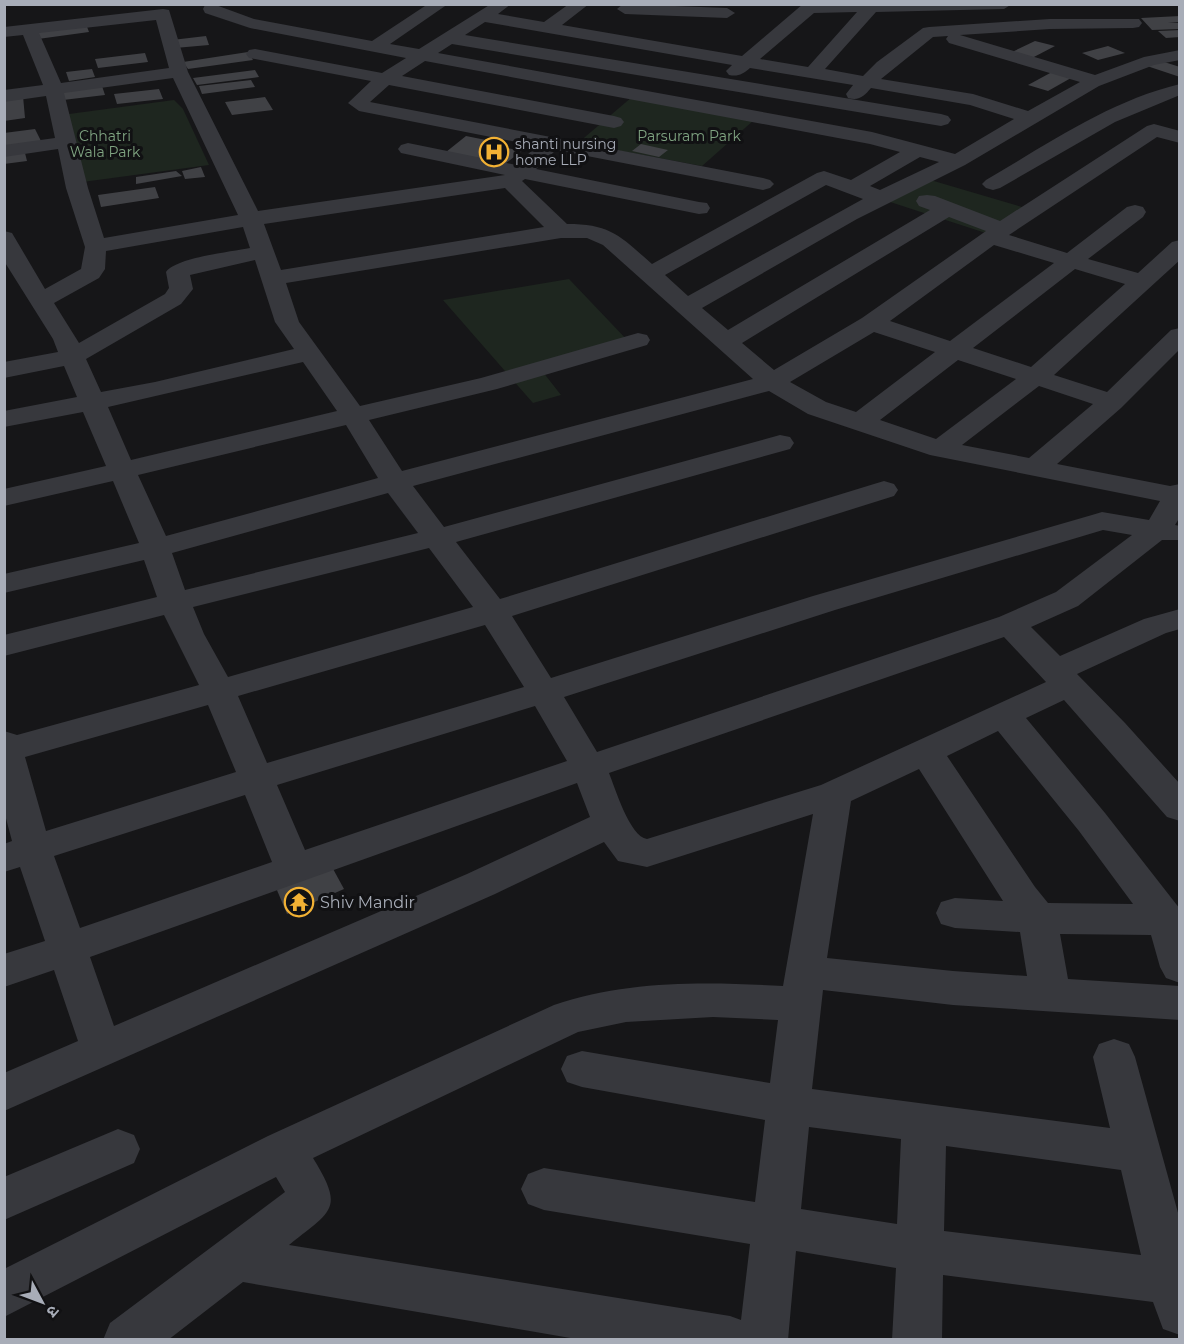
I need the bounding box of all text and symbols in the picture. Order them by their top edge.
park label: Chhatri Wala Park [70,127,141,161]
park label: Parsuram Park [637,127,741,145]
place label: shanti nursing home LLP [515,135,616,169]
hospital icon: shanti nursing home LLP [478,136,510,168]
temple icon: Shiv Mandir [283,886,315,918]
place label: Shiv Mandir [320,893,415,912]
north arrow [12,1272,72,1332]
text: उ [42,1302,63,1322]

